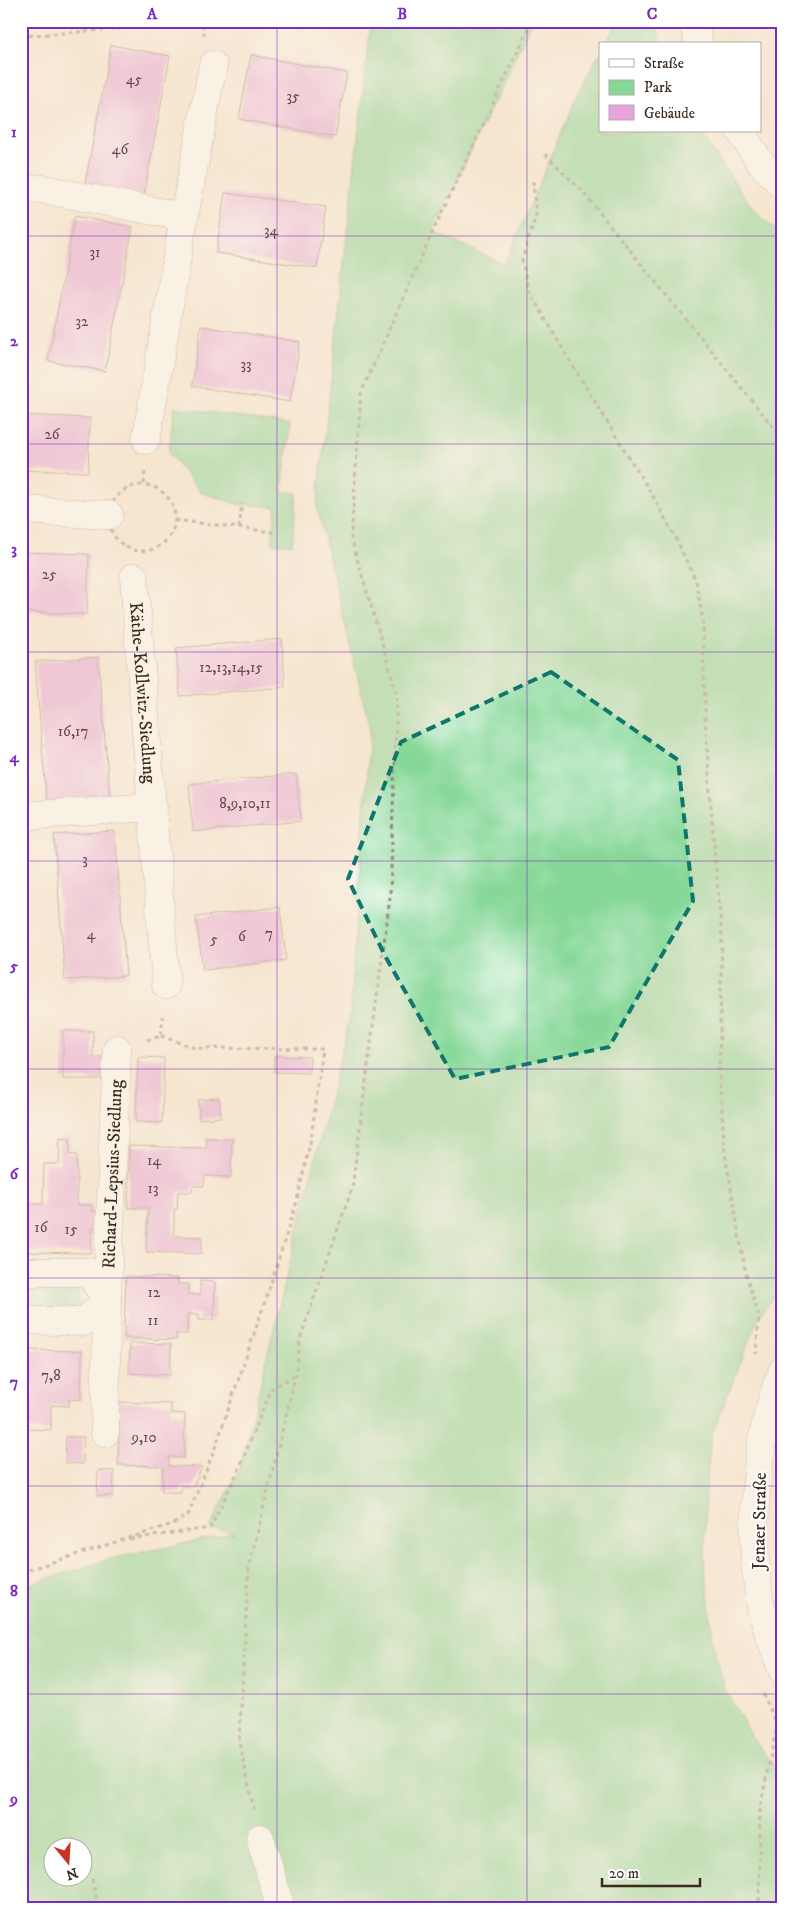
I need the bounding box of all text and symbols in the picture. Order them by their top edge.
text: A [146,4,158,24]
text: B [397,4,407,24]
text: C [647,4,657,24]
legend [599,42,762,132]
text: Straße [644,54,684,73]
house number: 45 [126,70,143,89]
text: Park [644,78,673,97]
house number: 35 [286,87,300,106]
text: Gebäude [644,104,695,123]
text: 1 [11,122,17,142]
house number: 46 [112,140,129,159]
house number: 34 [264,221,278,240]
house number: 31 [89,243,101,262]
house number: 32 [76,312,89,331]
text: 2 [10,331,19,351]
house number: 33 [240,355,252,374]
house number: 26 [44,425,61,444]
text: 3 [11,539,17,559]
house number: 25 [42,565,57,584]
street label: Käthe-Kollwitz-Siedlung [124,601,160,784]
house number: 12,13,14,15 [199,658,263,677]
house number: 16,17 [58,722,88,741]
text: 4 [8,747,19,767]
house number: 8,9,10,11 [219,794,271,813]
house number: 3 [82,850,88,869]
house number: 7 [265,924,273,943]
house number: 4 [87,925,96,944]
house number: 6 [238,927,247,946]
house number: 5 [210,930,218,949]
text: 5 [9,956,18,976]
street label: Richard-Lepsius-Siedlung [98,1079,128,1269]
house number: 14 [147,1151,161,1170]
text: 6 [10,1164,20,1184]
house number: 13 [147,1179,159,1198]
house number: 16 [34,1218,49,1237]
house number: 15 [65,1220,78,1239]
house number: 12 [148,1283,161,1302]
house number: 11 [147,1311,159,1330]
house number: 7,8 [41,1366,61,1385]
text: 7 [10,1372,18,1392]
house number: 9,10 [130,1428,157,1447]
street label: Jenaer Straße [748,1472,772,1572]
text: 8 [10,1581,18,1601]
text: 9 [9,1789,18,1809]
north arrow [42,1838,92,1888]
scale bar [602,1855,699,1887]
text: N [63,1863,80,1884]
text: 20 m [609,1864,639,1883]

